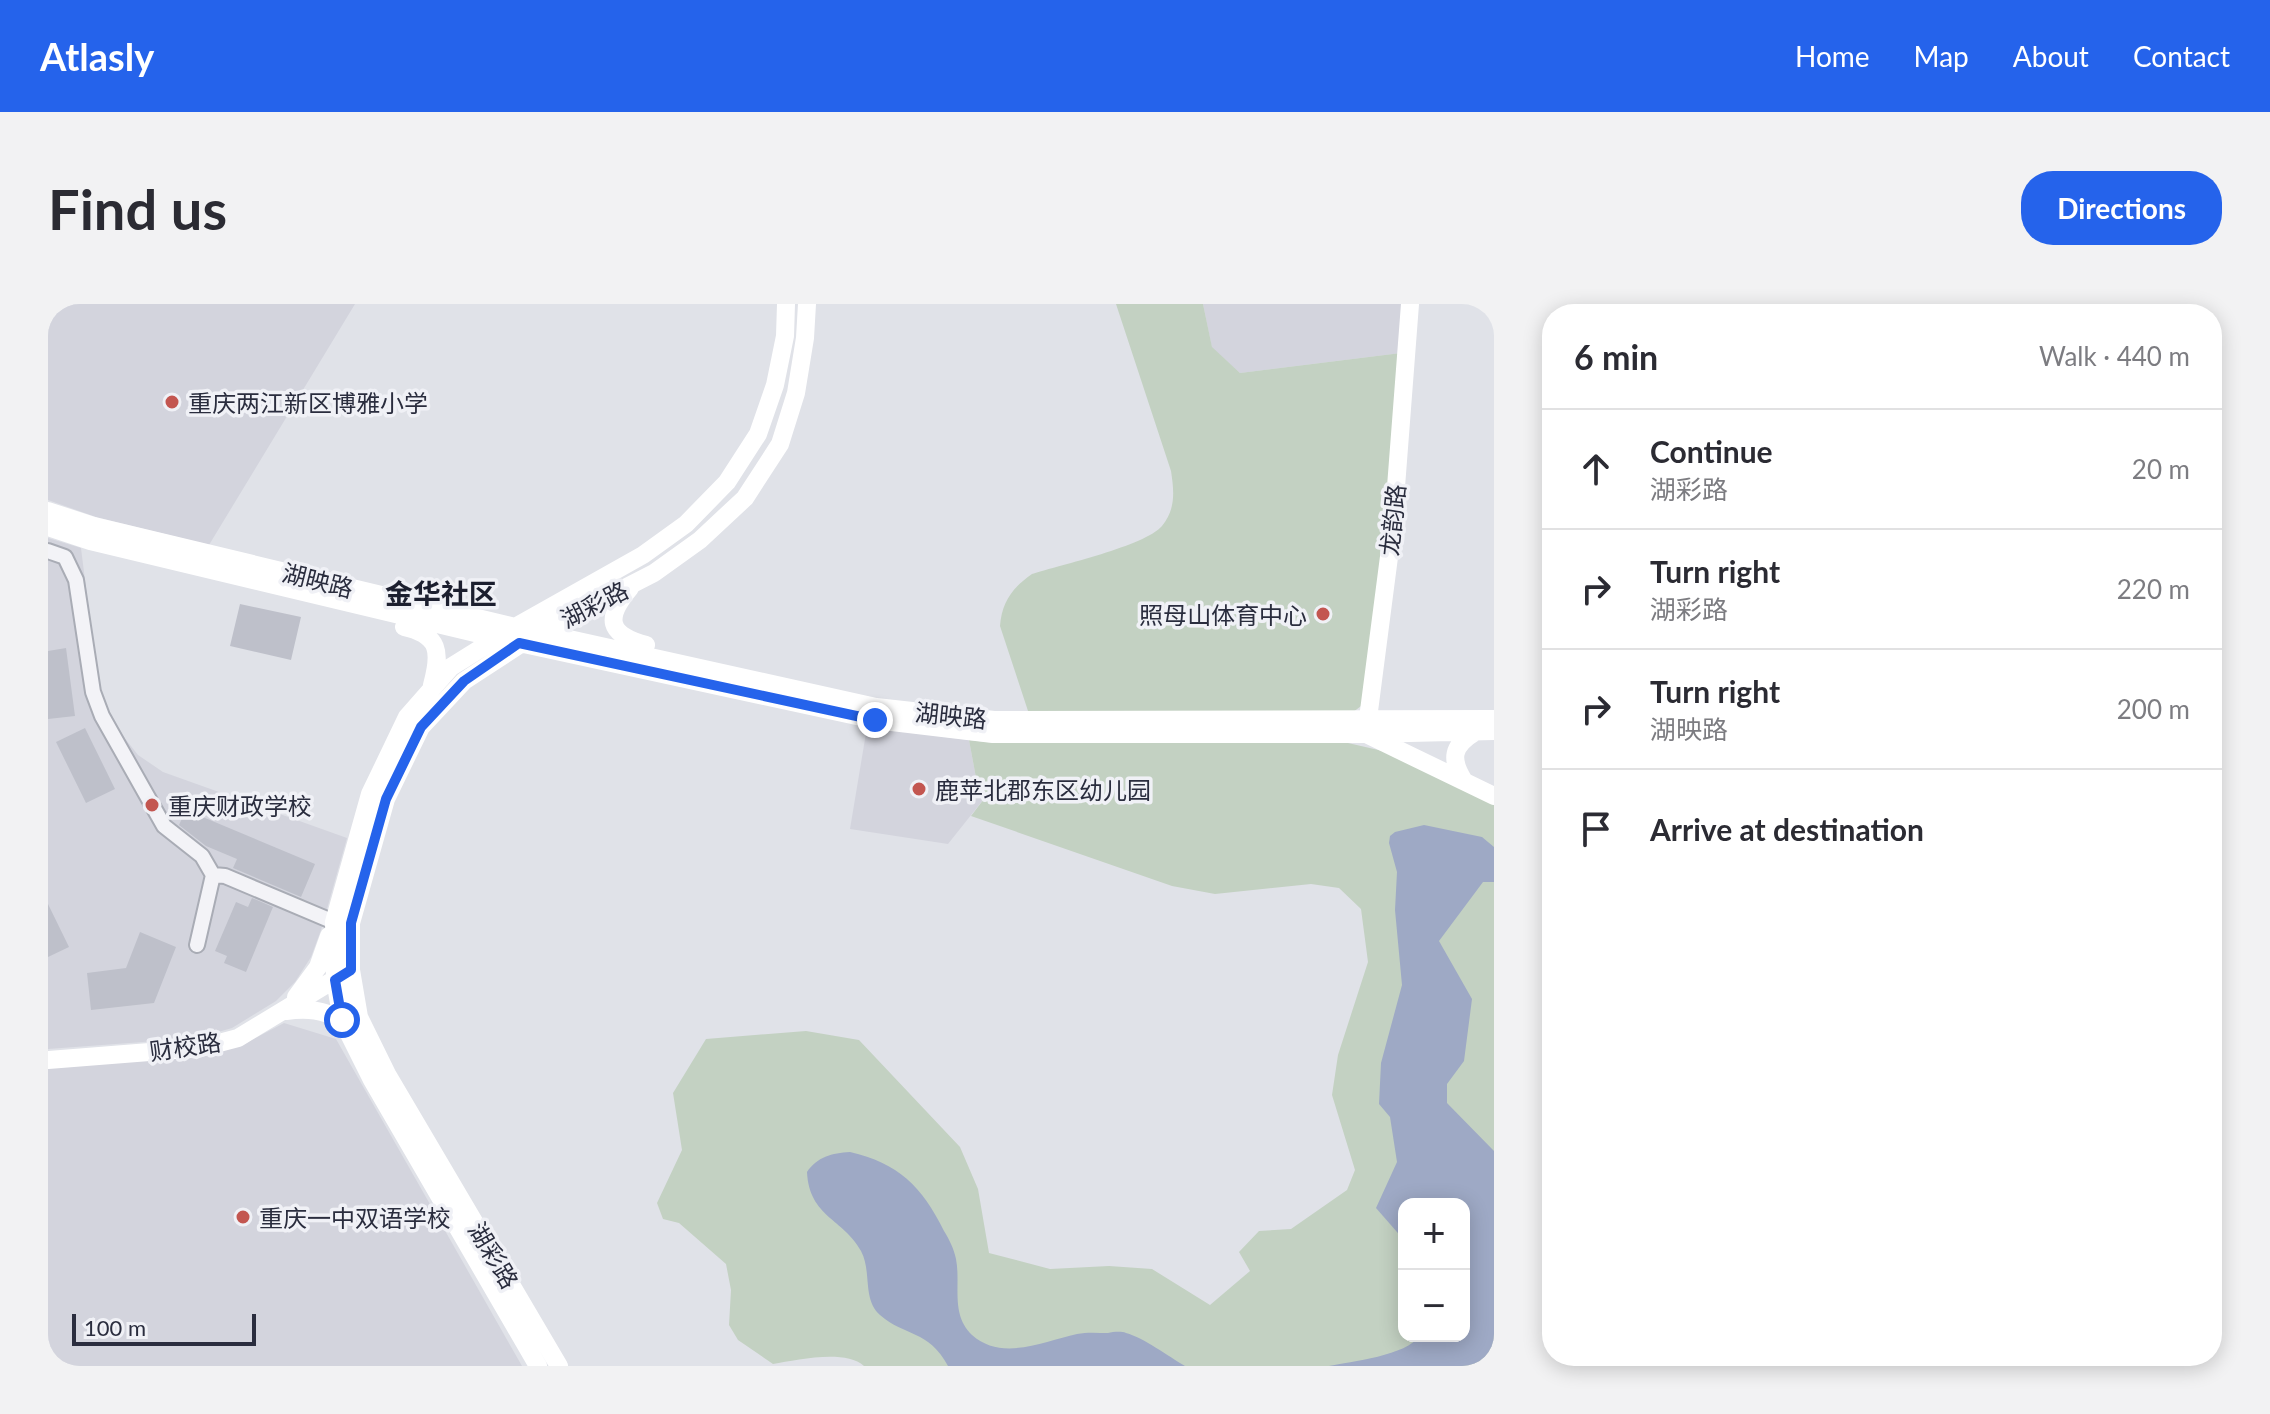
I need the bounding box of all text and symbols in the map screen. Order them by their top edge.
text: Atlasly [40,33,154,79]
text: Home [1795,39,1870,73]
text: Map [1914,39,1969,73]
text: About [2013,39,2089,73]
text: Contact [2133,39,2230,73]
button: Directions [2021,171,2222,245]
text: Find us [48,175,227,242]
text: 6 min [1574,336,1658,377]
text: Walk · 440 m [2039,340,2190,372]
place label: 重庆两江新区博雅小学 [188,388,428,417]
marker: 重庆两江新区博雅小学 [163,393,181,411]
text: Continue [1650,433,1773,469]
icon: ahead [1574,447,1618,491]
text: 20 m [2132,453,2190,485]
text: 湖彩路 [1650,473,1728,505]
street label: 龙韵路 [1374,483,1410,557]
text: Turn right [1650,553,1780,589]
street label: 湖映路 [280,557,356,603]
icon: right [1574,567,1618,611]
text: 220 m [2117,573,2190,605]
street label: 湖彩路 [555,575,633,633]
district label: 金华社区 [385,576,497,610]
text: 湖彩路 [1650,593,1728,625]
place label: 照母山体育中心 [1139,600,1307,629]
marker: 照母山体育中心 [1314,605,1332,623]
text: Turn right [1650,673,1780,709]
icon: right [1574,687,1618,731]
text: 200 m [2117,693,2190,725]
street label: 湖映路 [914,697,988,733]
route end [857,702,893,738]
text: 湖映路 [1650,713,1728,745]
place label: 鹿苹北郡东区幼儿园 [935,775,1151,804]
marker: 鹿苹北郡东区幼儿园 [910,780,928,798]
place label: 重庆财政学校 [168,791,312,820]
marker: 重庆财政学校 [143,796,161,814]
icon: arrive [1574,807,1618,851]
text: Arrive at destination [1650,811,1924,847]
route start [324,1002,360,1038]
street label: 财校路 [147,1027,223,1065]
map controls [1398,1198,1470,1342]
button: + [1398,1198,1470,1270]
place label: 重庆一中双语学校 [259,1203,451,1232]
marker: 重庆一中双语学校 [234,1208,252,1226]
street label: 湖彩路 [463,1217,525,1293]
button: − [1398,1270,1470,1342]
scale bar [72,1310,256,1346]
text: 100 m [84,1314,146,1341]

